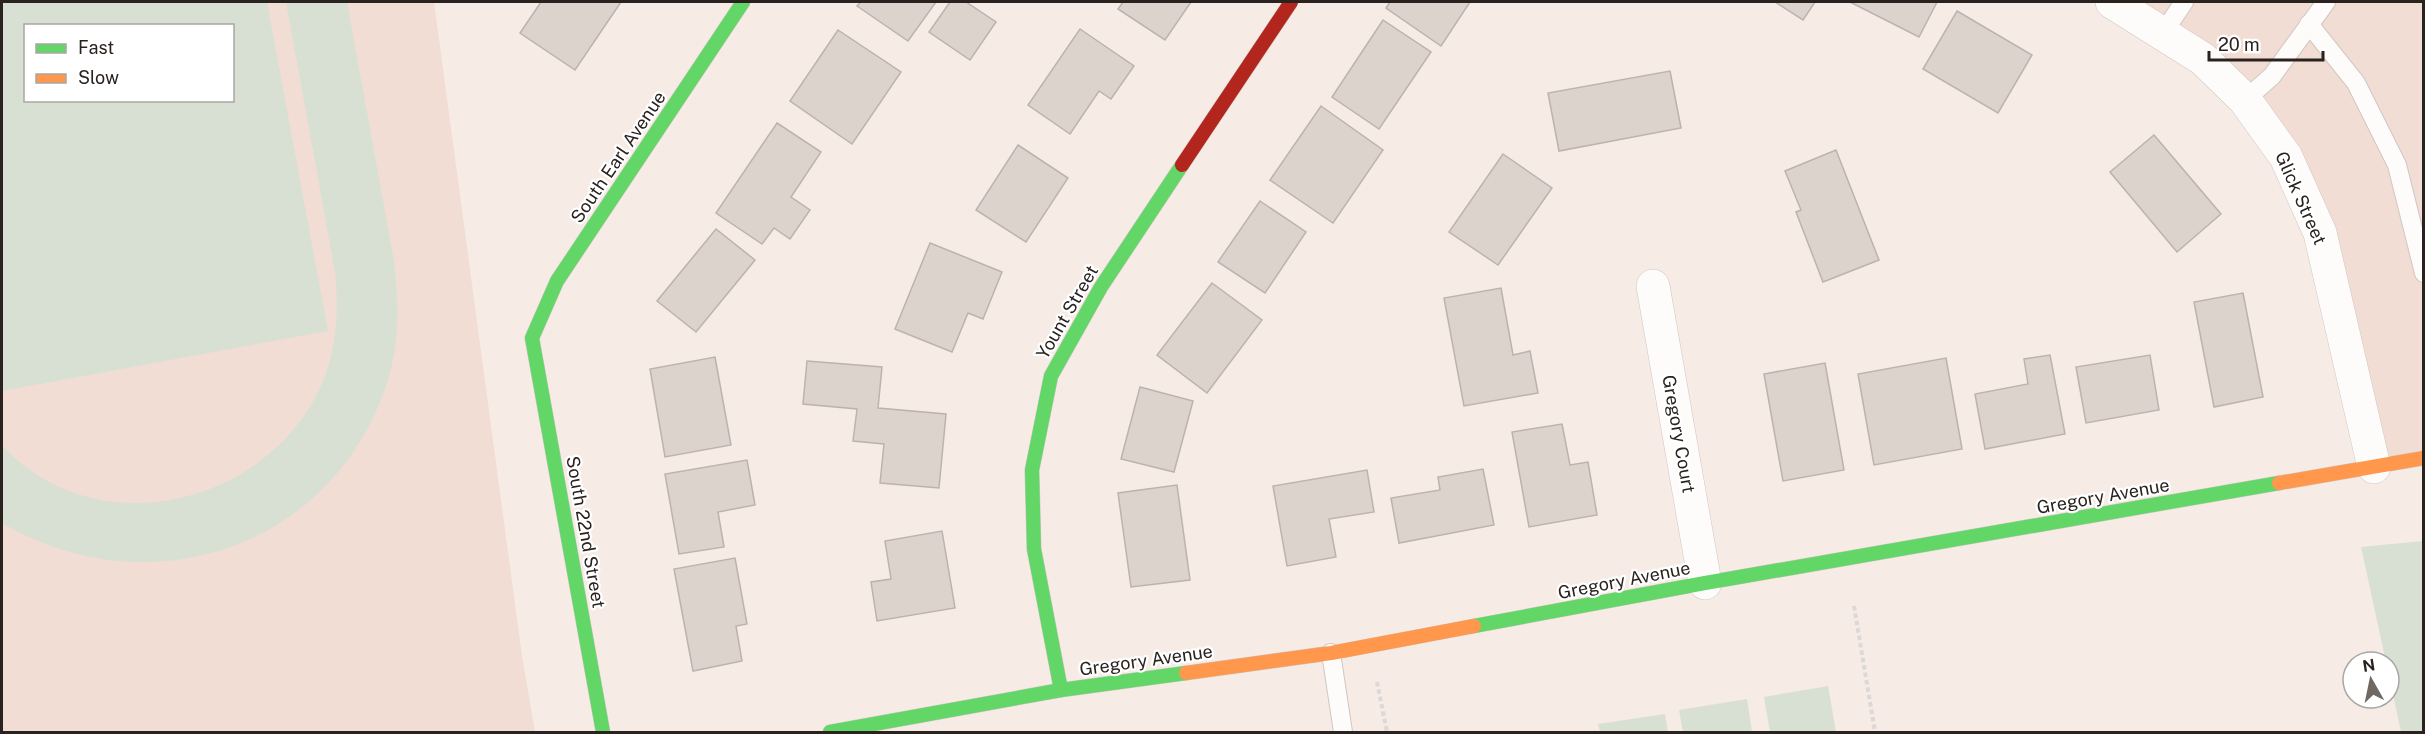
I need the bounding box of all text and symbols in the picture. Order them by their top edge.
legend [24,24,234,102]
scale bar [2209,24,2323,62]
text: 20 m [2218,34,2260,55]
text: Fast [78,37,114,58]
text: Slow [78,67,119,88]
street label: South Earl Avenue [566,87,670,227]
street label: Glick Street [2271,148,2331,248]
street label: Yount Street [1032,262,1102,362]
street label: Gregory Court [1658,373,1700,495]
street label: South 22nd Street [562,454,610,610]
street label: Gregory Avenue [2035,474,2171,518]
street label: Gregory Avenue [1556,557,1692,603]
street label: Gregory Avenue [1078,640,1214,680]
north arrow [2341,650,2401,710]
text: N [2361,655,2376,676]

